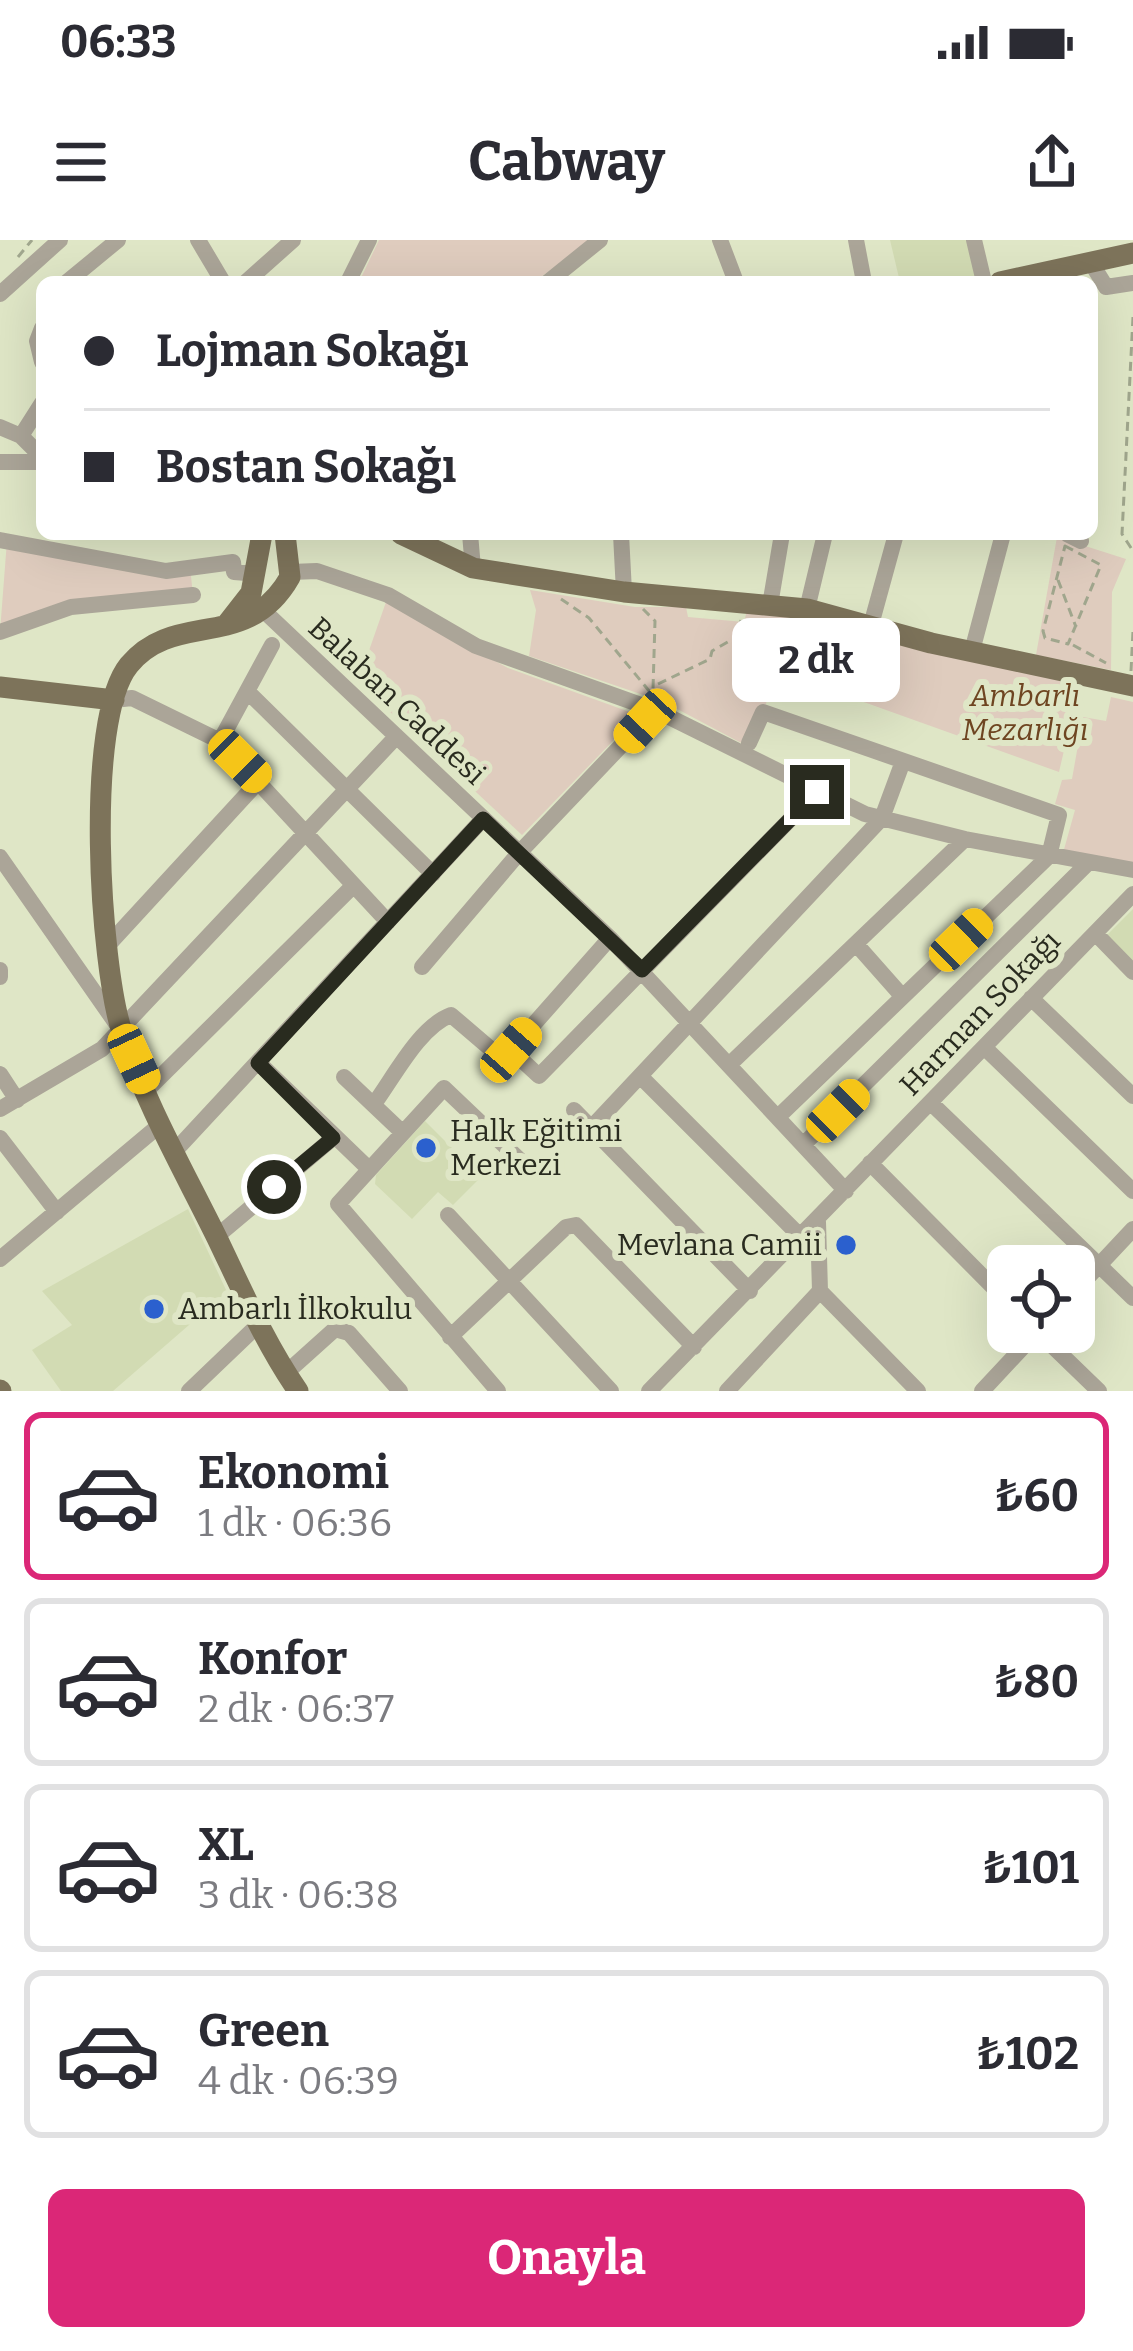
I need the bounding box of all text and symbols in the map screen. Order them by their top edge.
text: 06:33 [60,15,177,69]
icon: menu [48,129,114,195]
icon: share [1019,129,1085,195]
text: Cabway [468,130,665,194]
text: Lojman Sokağı [156,324,469,378]
text: Bostan Sokağı [156,440,456,494]
street label: Balaban Caddesi [301,610,493,792]
callout: 2 dk [733,618,901,702]
text: 2 dk [778,637,854,683]
park label: Ambarlı Mezarlığı [962,678,1088,748]
car [607,682,683,760]
car [202,723,278,799]
route end [790,765,844,819]
car [923,902,999,978]
street label: Harman Sokağı [892,923,1068,1103]
car [474,1011,548,1089]
car [102,1019,166,1099]
car [800,1073,876,1149]
place label: Halk Eğitimi Merkezi [450,1113,622,1183]
marker: Halk Eğitimi Merkezi [413,1135,439,1161]
route start [247,1160,301,1214]
place label: Mevlana Camii [617,1227,822,1263]
marker: Mevlana Camii [833,1232,859,1258]
map controls [987,1245,1095,1353]
button: locate [987,1245,1095,1353]
place label: Ambarlı İlkokulu [178,1291,412,1327]
marker: Ambarlı İlkokulu [141,1296,167,1322]
icon: car [54,1442,162,1550]
text: Ekonomi [198,1446,389,1500]
text: ₺60 [994,1469,1079,1523]
text: 1 dk · 06:36 [198,1500,392,1546]
icon: car [54,1628,162,1736]
text: Konfor [198,1632,347,1686]
text: ₺80 [993,1655,1079,1709]
text: 2 dk · 06:37 [198,1686,394,1732]
icon: car [54,1814,162,1922]
text: XL [198,1818,254,1872]
text: ₺101 [982,1841,1079,1895]
text: 3 dk · 06:38 [198,1872,399,1918]
icon: car [54,2000,162,2108]
text: Green [198,2004,329,2058]
text: ₺102 [975,2027,1079,2081]
text: 4 dk · 06:39 [198,2058,399,2104]
button: Onayla [48,2189,1085,2327]

